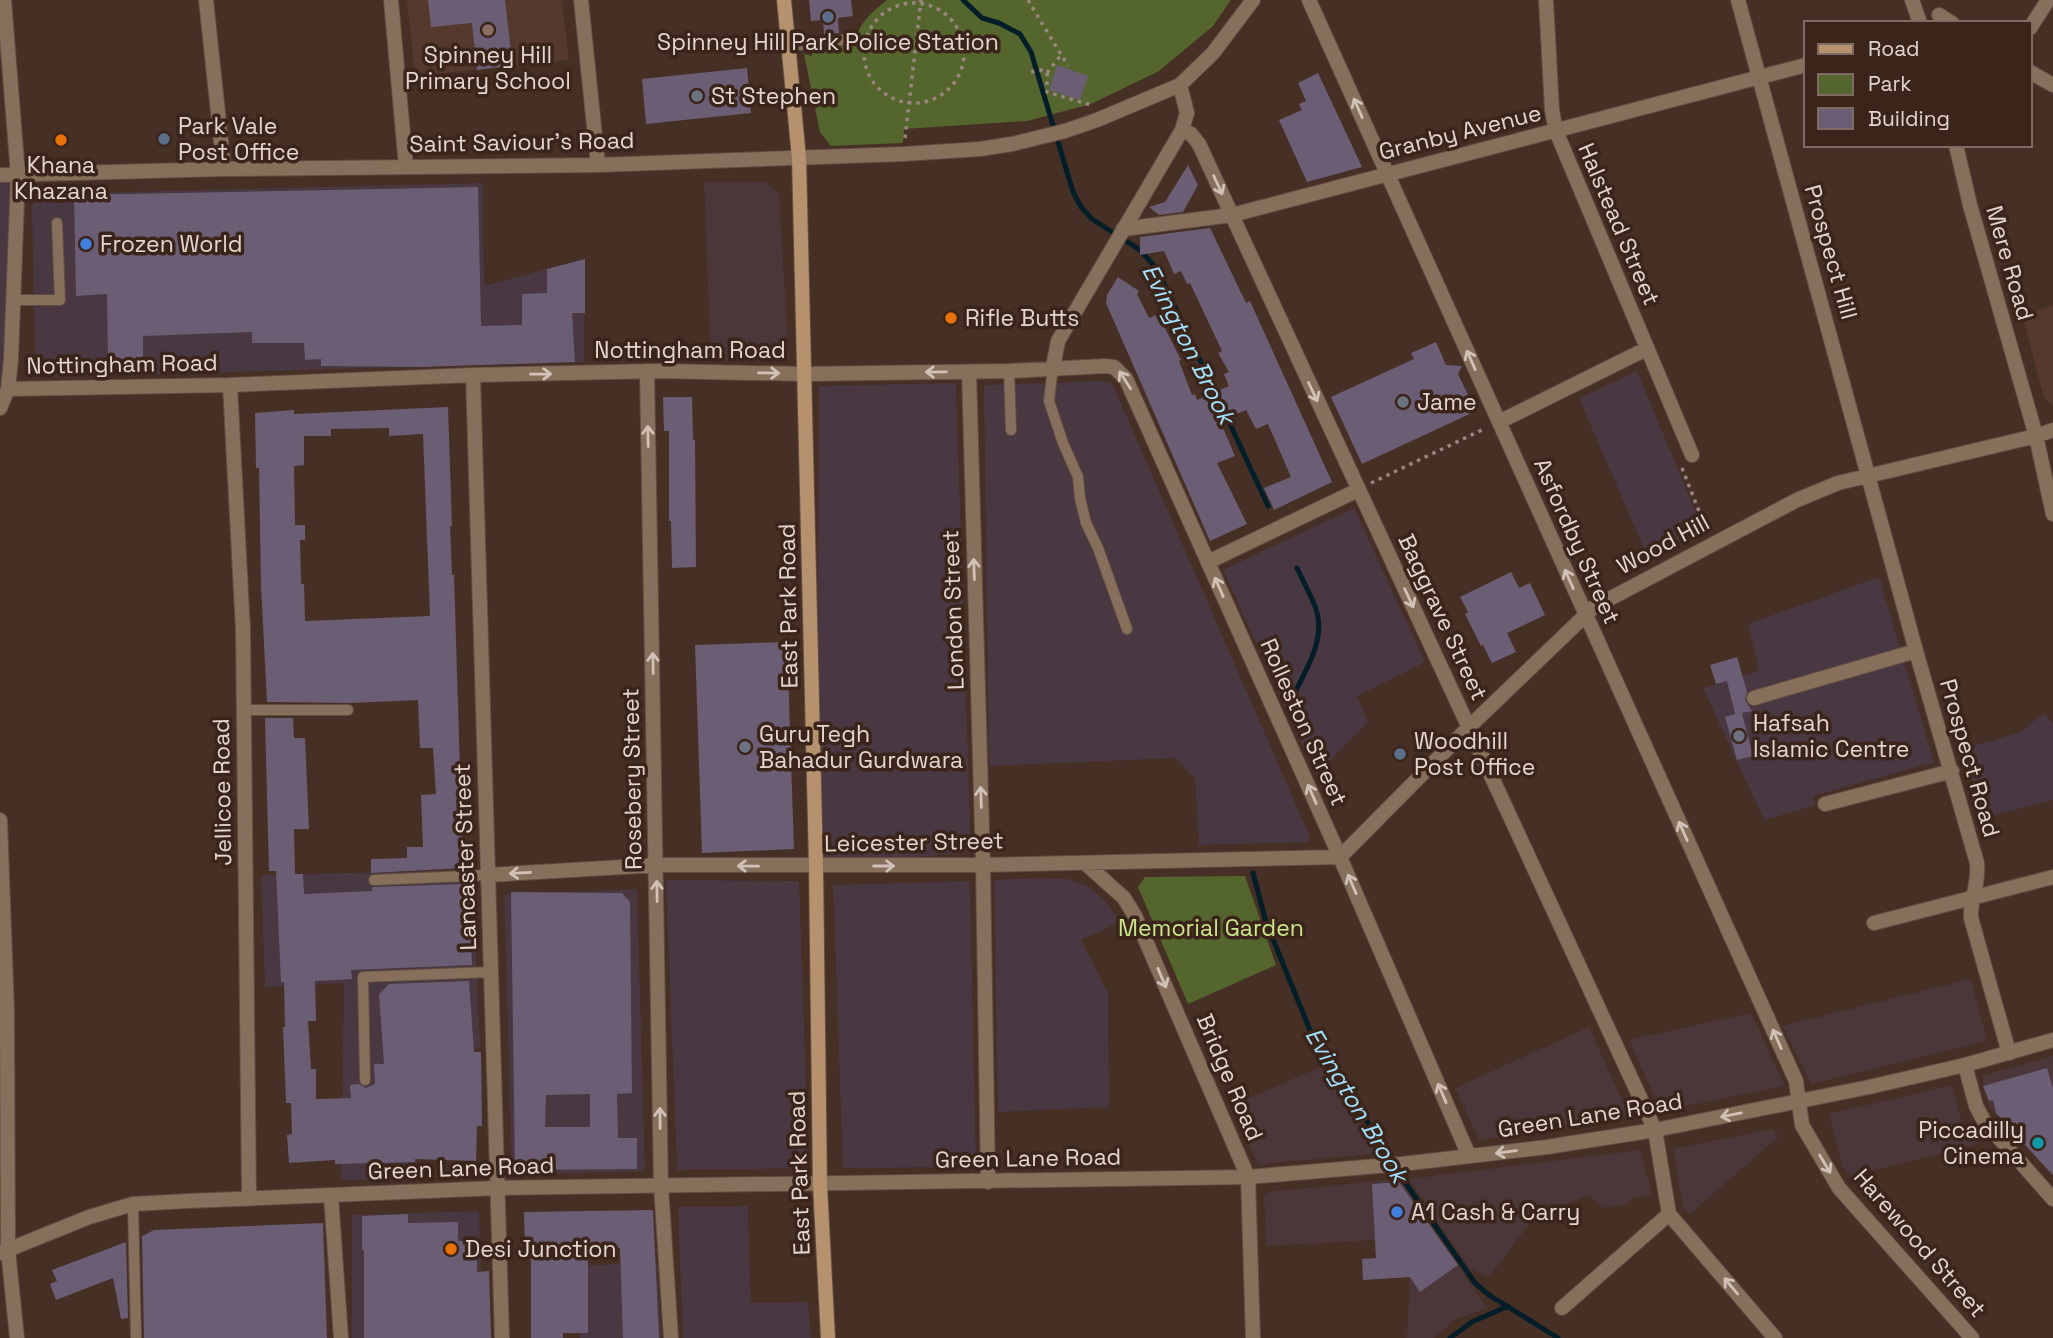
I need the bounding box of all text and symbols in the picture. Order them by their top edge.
marker: Spinney Hill Park Police Station [820,9,836,25]
legend [1804,21,2032,147]
marker: Spinney Hill Primary School [480,22,496,38]
place label: Spinney Hill Park Police Station [657,27,999,57]
text: Road [1868,35,1920,62]
place label: Spinney Hill Primary School [405,40,571,96]
text: Park [1868,70,1912,97]
place label: St Stephen [711,81,836,111]
marker: St Stephen [689,88,705,104]
street label: Granby Avenue [1376,97,1544,167]
one-way arrow [1351,98,1364,119]
text: Building [1868,105,1950,132]
place label: Park Vale Post Office [178,111,299,167]
street label: Saint Saviour's Road [409,125,635,159]
marker: Park Vale Post Office [156,131,172,147]
marker: Khana Khazana [53,132,69,148]
street label: Halstead Street [1571,138,1667,310]
place label: Khana Khazana [14,150,108,206]
one-way arrow [1212,174,1225,195]
street label: Prospect Hill [1797,181,1865,323]
street label: Mere Road [1979,202,2041,324]
place label: Frozen World [100,229,243,259]
marker: Frozen World [78,236,94,252]
water label: Evington Brook [1135,259,1244,432]
place label: Rifle Butts [965,303,1079,333]
marker: Rifle Butts [943,310,959,326]
street label: Nottingham Road [594,335,786,365]
street label: Nottingham Road [26,347,218,381]
one-way arrow [1464,350,1477,371]
one-way arrow [925,365,948,379]
one-way arrow [757,366,780,380]
one-way arrow [530,367,553,380]
one-way arrow [1117,371,1132,390]
one-way arrow [1307,381,1320,402]
place label: Jame [1417,387,1477,417]
marker: Jame [1395,394,1411,410]
one-way arrow [641,424,655,447]
street label: Asfordby Street [1527,453,1627,629]
street label: Wood Hill [1611,507,1715,581]
street label: East Park Road [772,523,804,689]
street label: London Street [935,529,971,691]
street label: Baggrave Street [1391,529,1495,705]
one-way arrow [968,558,981,581]
one-way arrow [1562,569,1575,591]
one-way arrow [1212,576,1225,598]
one-way arrow [1403,587,1416,608]
street label: Rolleston Street [1254,634,1354,810]
one-way arrow [646,652,660,675]
street label: Prospect Road [1933,675,2007,841]
street label: Rosebery Street [615,688,649,870]
place label: Hafsah Islamic Centre [1753,708,1909,764]
street label: Jellicoe Road [206,718,238,866]
place label: Guru Tegh Bahadur Gurdwara [759,719,963,775]
place label: Woodhill Post Office [1414,726,1535,782]
marker: Hafsah Islamic Centre [1731,728,1747,744]
marker: Guru Tegh Bahadur Gurdwara [737,739,753,755]
marker: Woodhill Post Office [1392,746,1408,762]
street label: Lancaster Street [447,763,483,951]
one-way arrow [1305,784,1318,805]
one-way arrow [974,785,987,808]
one-way arrow [1676,821,1689,842]
street label: Leicester Street [824,825,1004,859]
one-way arrow [736,859,759,872]
one-way arrow [872,859,895,873]
one-way arrow [509,866,532,879]
one-way arrow [1345,874,1358,896]
one-way arrow [650,879,664,902]
park label: Memorial Garden [1118,913,1304,943]
one-way arrow [1156,967,1169,988]
street label: Bridge Road [1190,1009,1270,1145]
water label: Evington Brook [1298,1022,1417,1191]
one-way arrow [1770,1028,1783,1050]
one-way arrow [1435,1083,1448,1104]
street label: Green Lane Road [1496,1086,1684,1144]
street label: East Park Road [781,1090,817,1256]
one-way arrow [653,1107,667,1130]
one-way arrow [1720,1109,1742,1123]
place label: Piccadilly Cinema [1918,1115,2024,1171]
marker: Piccadilly Cinema [2030,1135,2046,1151]
street label: Green Lane Road [934,1141,1122,1175]
one-way arrow [1495,1145,1518,1158]
street label: Green Lane Road [367,1150,555,1186]
one-way arrow [1818,1154,1832,1174]
street label: Harewood Street [1847,1162,1993,1324]
place label: A1 Cash & Carry [1411,1197,1580,1227]
marker: A1 Cash & Carry [1389,1204,1405,1220]
place label: Desi Junction [465,1234,617,1264]
marker: Desi Junction [443,1241,459,1257]
one-way arrow [1723,1277,1739,1295]

